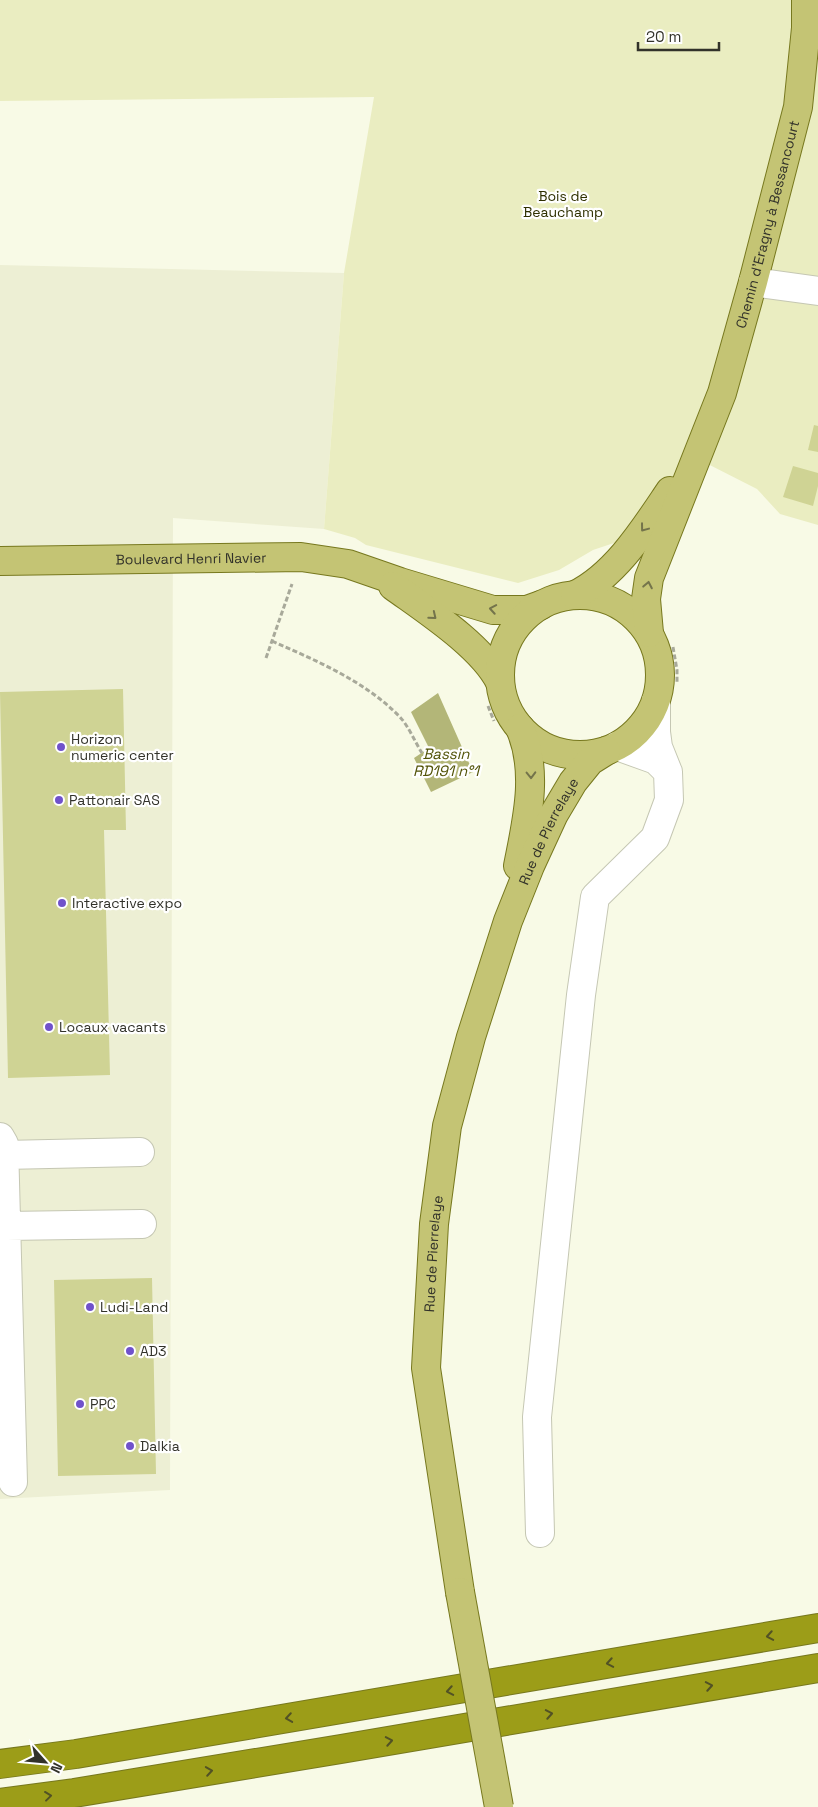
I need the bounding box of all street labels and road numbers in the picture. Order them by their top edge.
street label: Chemin d'Eragny à Bessancourt [731,118,803,330]
street label: Boulevard Henri Navier [115,548,267,568]
street label: Rue de Pierrelaye [514,775,582,887]
street label: Rue de Pierrelaye [420,1194,447,1313]

